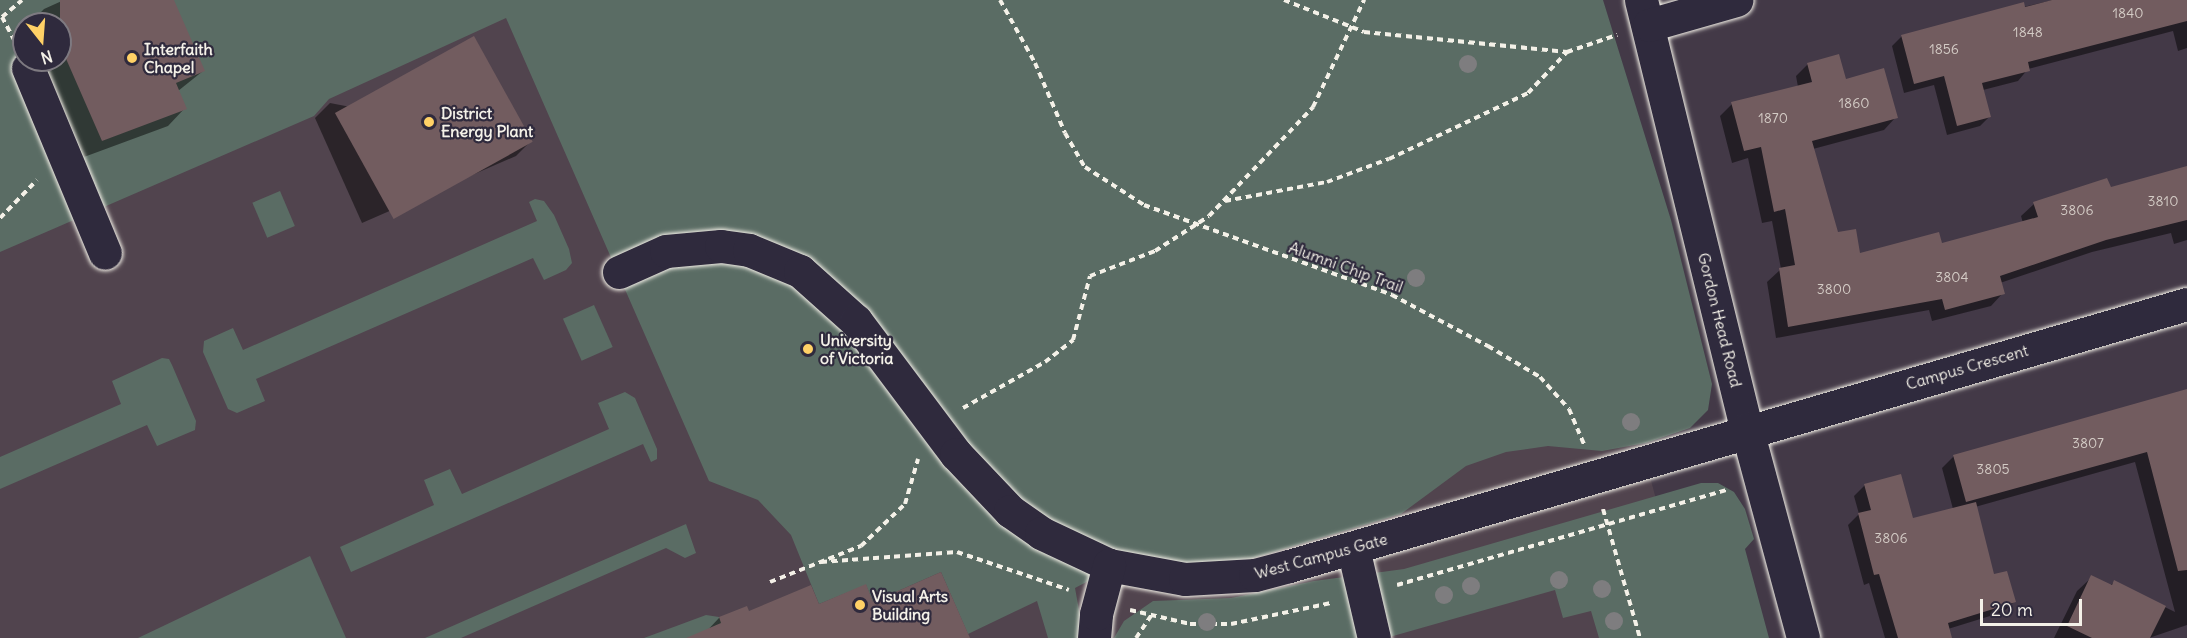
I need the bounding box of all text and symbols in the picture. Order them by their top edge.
house number: 1840 [2113,5,2143,21]
north arrow [12,12,72,72]
house number: 1848 [2013,24,2043,40]
place label: Interfaith Chapel [144,39,213,77]
house number: 1856 [1929,41,1959,57]
text: N [38,46,55,68]
marker: Interfaith Chapel [125,51,139,65]
house number: 1860 [1839,95,1869,111]
place label: District Energy Plant [441,103,533,141]
house number: 1870 [1758,110,1788,126]
marker: District Energy Plant [422,115,436,129]
house number: 3810 [2148,193,2178,209]
house number: 3806 [2060,202,2094,218]
street label: Alumni Chip Trail [1286,237,1406,297]
street label: Gordon Head Road [1694,251,1746,389]
house number: 3804 [1935,269,1969,285]
house number: 3800 [1817,281,1851,297]
place label: University of Victoria [820,330,893,368]
street label: Campus Crescent [1904,340,2030,394]
marker: University of Victoria [801,342,815,356]
house number: 3807 [2072,435,2104,451]
house number: 3805 [1976,461,2010,477]
street label: West Campus Gate [1252,529,1390,583]
house number: 3806 [1874,530,1908,546]
place label: Visual Arts Building [872,586,948,624]
scale bar [1983,587,2085,625]
marker: Visual Arts Building [853,598,867,612]
text: 20 m [1991,598,2033,621]

